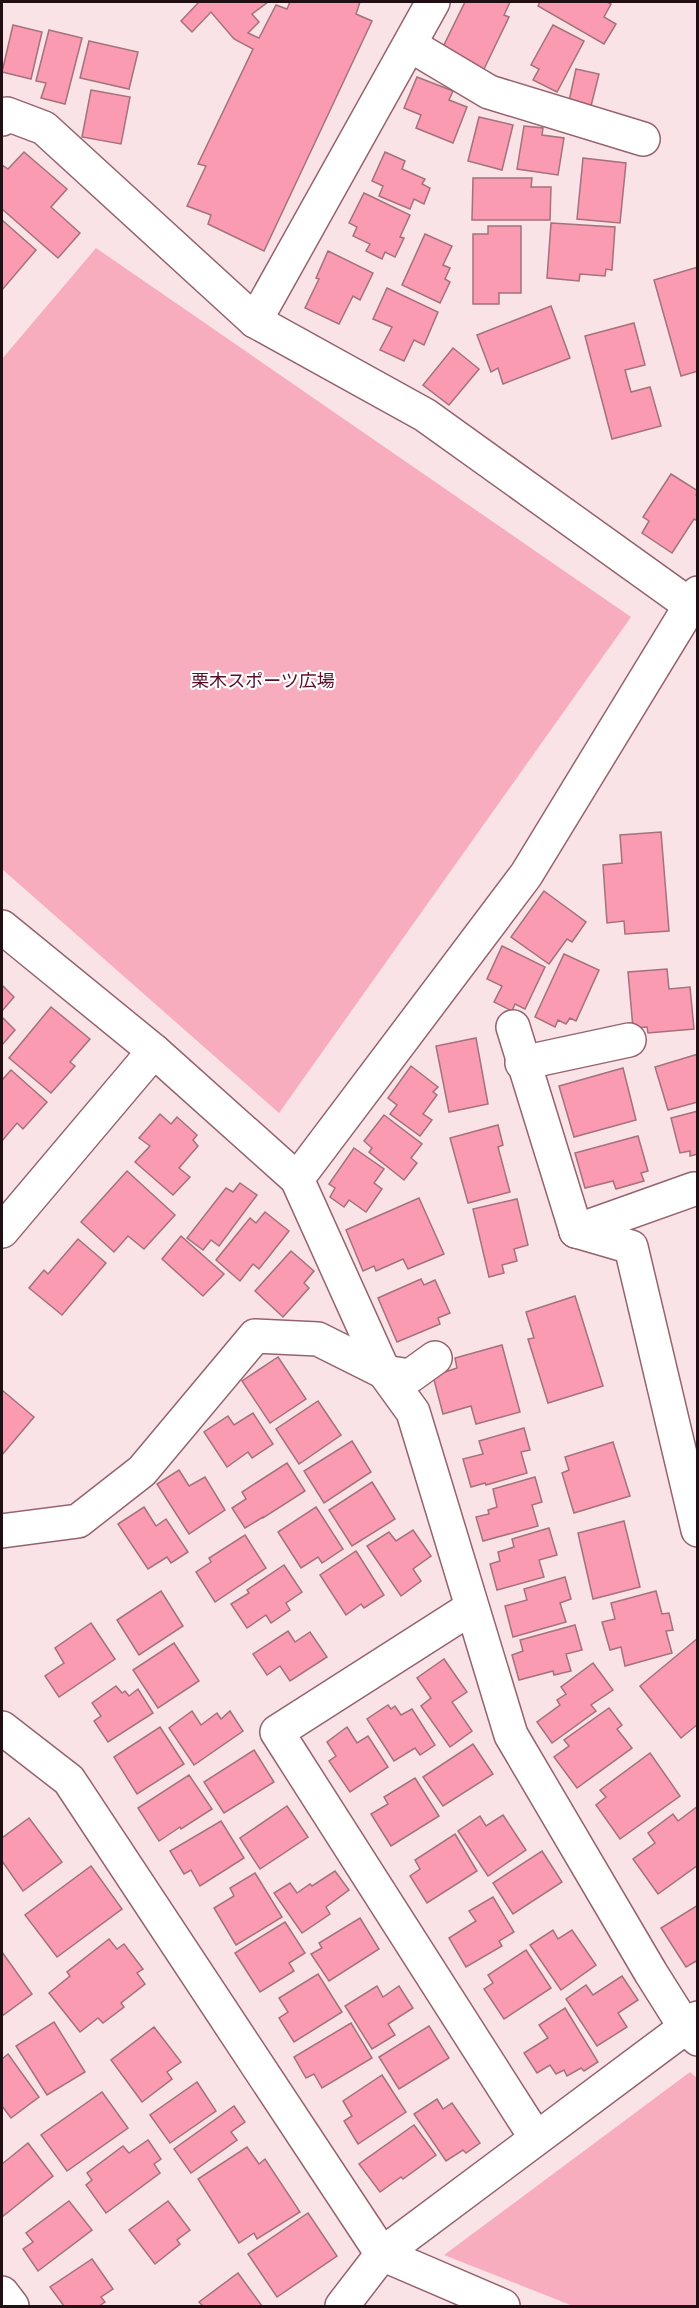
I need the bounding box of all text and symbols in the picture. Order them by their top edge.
park label: 栗木スポーツ広場 [191,668,335,693]

